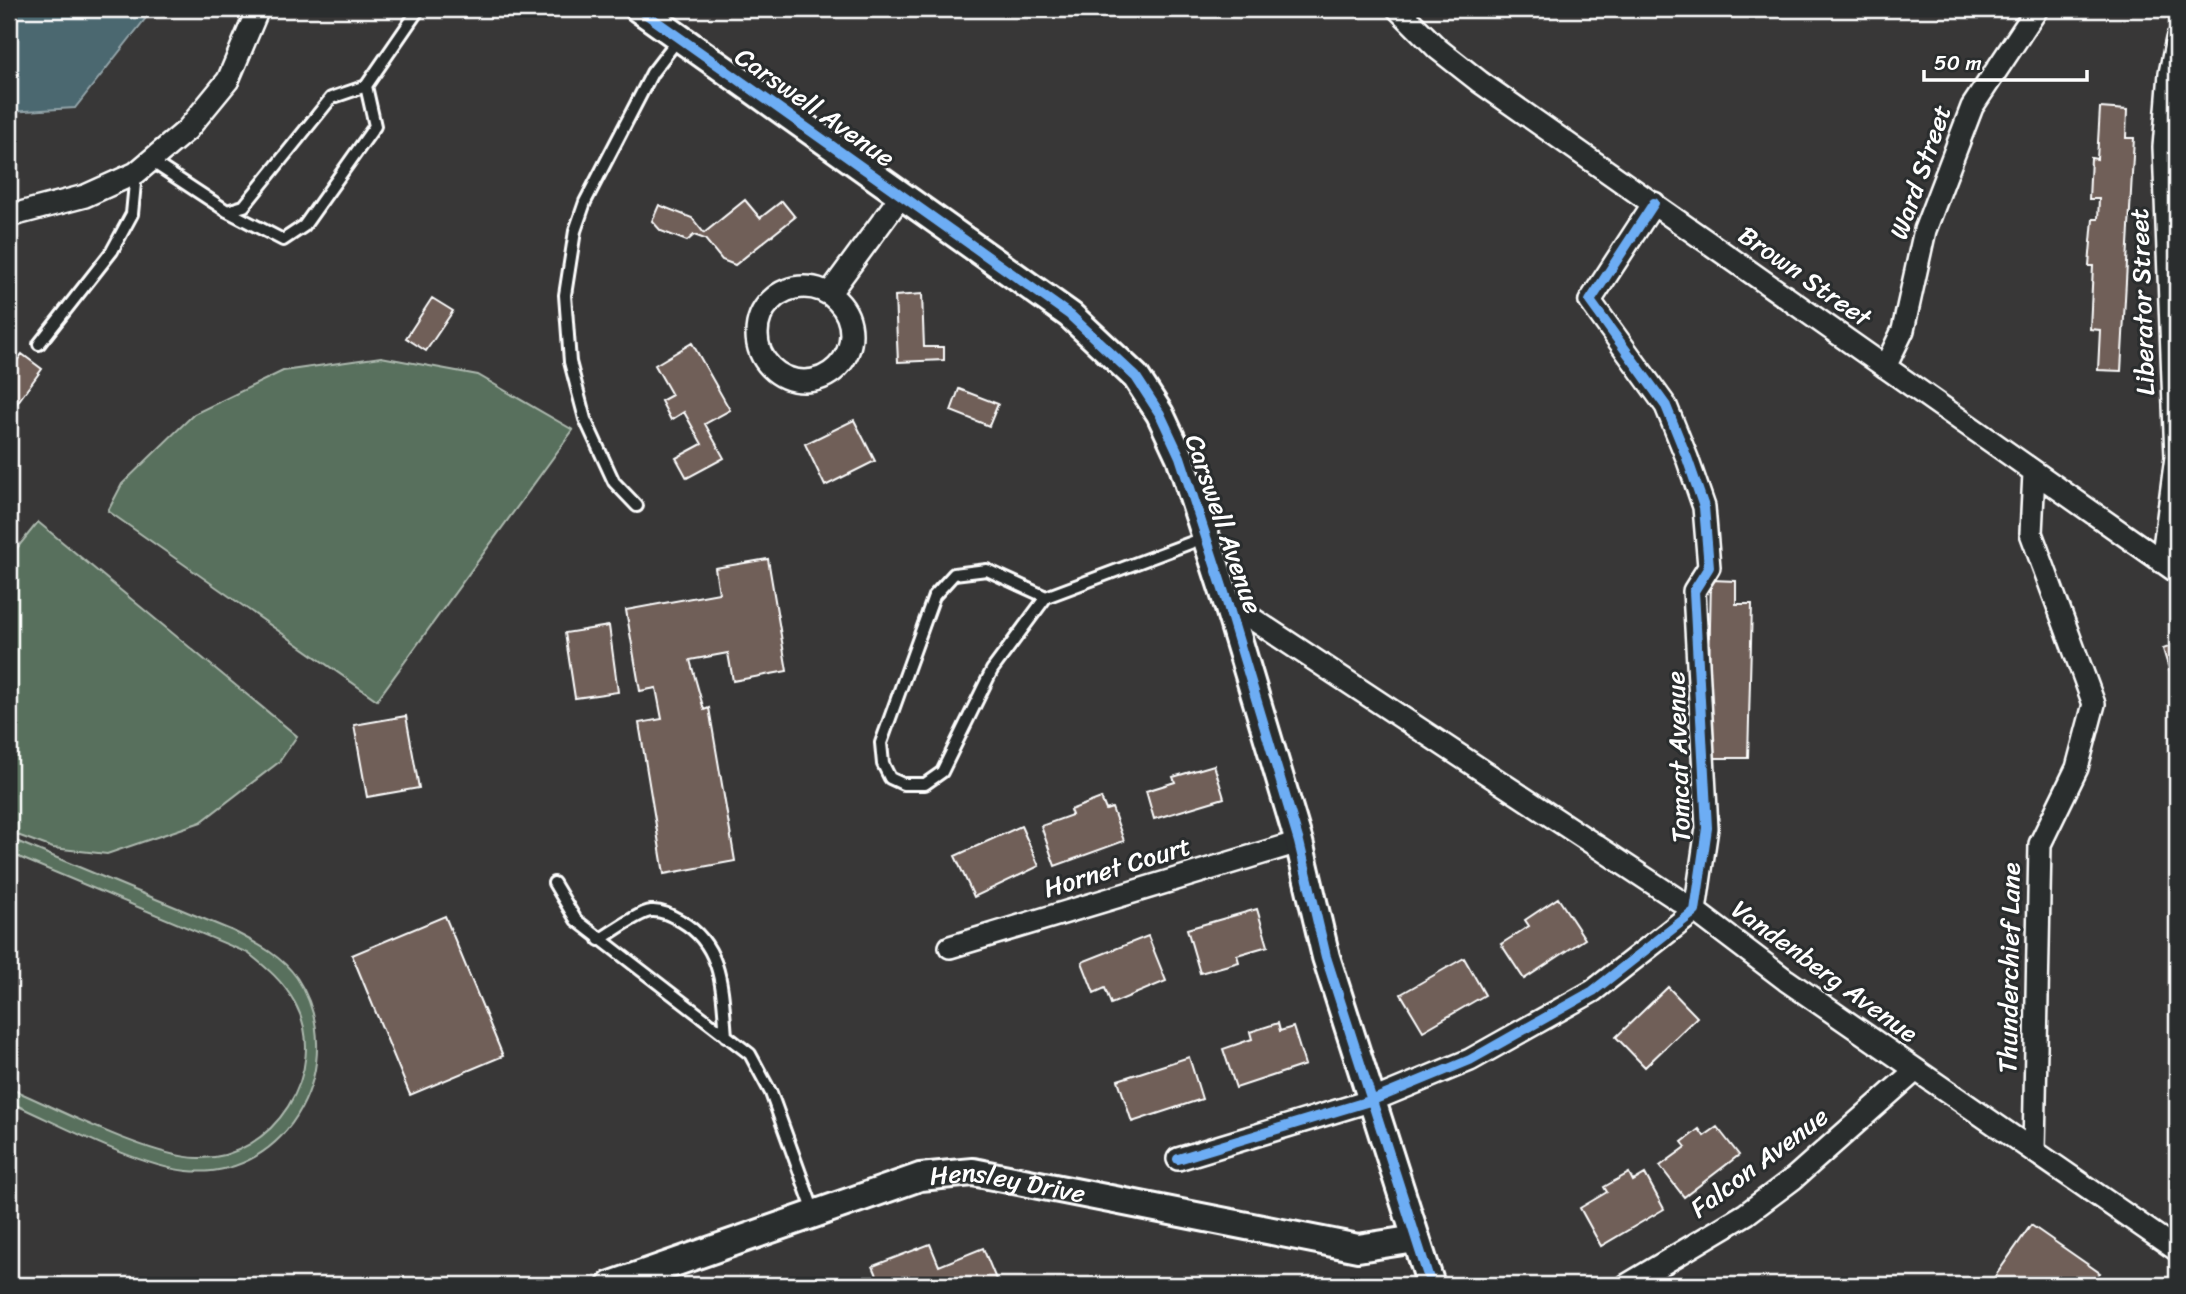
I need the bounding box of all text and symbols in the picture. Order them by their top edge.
street label: Carswell Avenue [725,34,905,180]
scale bar [1924,38,2086,82]
text: 50 m [1934,44,1982,82]
street label: Ward Street [1875,98,1965,246]
street label: Liberator Street [2116,208,2168,396]
street label: Brown Street [1728,213,1883,340]
street label: Carswell Avenue [1172,428,1276,620]
street label: Tomcat Avenue [1652,670,1704,844]
street label: Hornet Court [1038,823,1196,911]
street label: Thunderchief Lane [1984,862,2034,1074]
street label: Vandenberg Avenue [1722,887,1929,1055]
street label: Falcon Avenue [1679,1094,1839,1230]
street label: Hensley Drive [928,1149,1090,1217]

